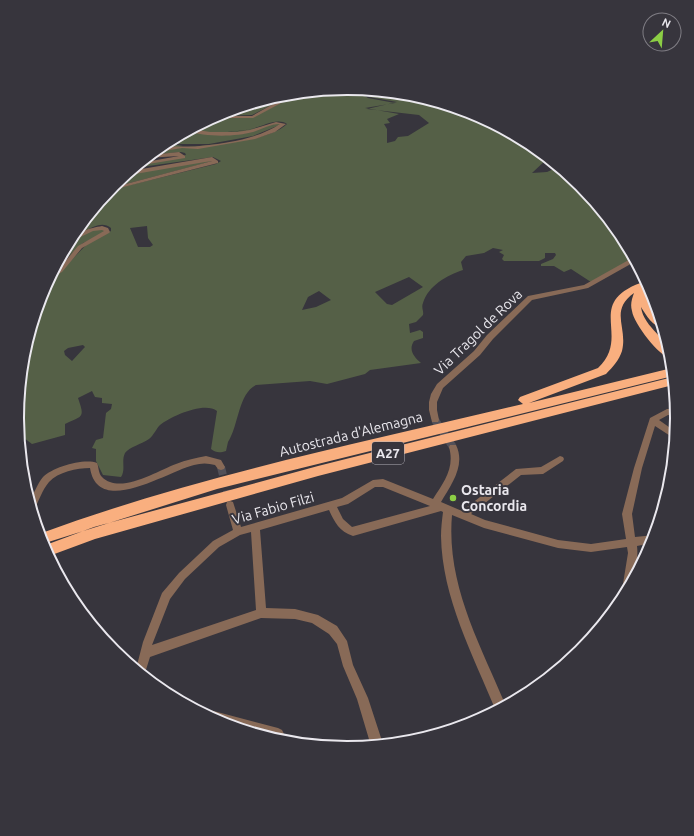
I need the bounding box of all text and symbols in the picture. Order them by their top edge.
north arrow [642,12,682,52]
text: N [660,16,673,30]
street label: Via Tragol de Rova [431,286,525,378]
street label: Autostrada d'Alemagna [278,408,424,460]
road number: A27 [372,442,404,464]
place label: Ostaria Concordia [461,482,527,514]
street label: Via Fabio Filzi [230,489,316,527]
marker: Ostaria Concordia [448,493,458,503]

